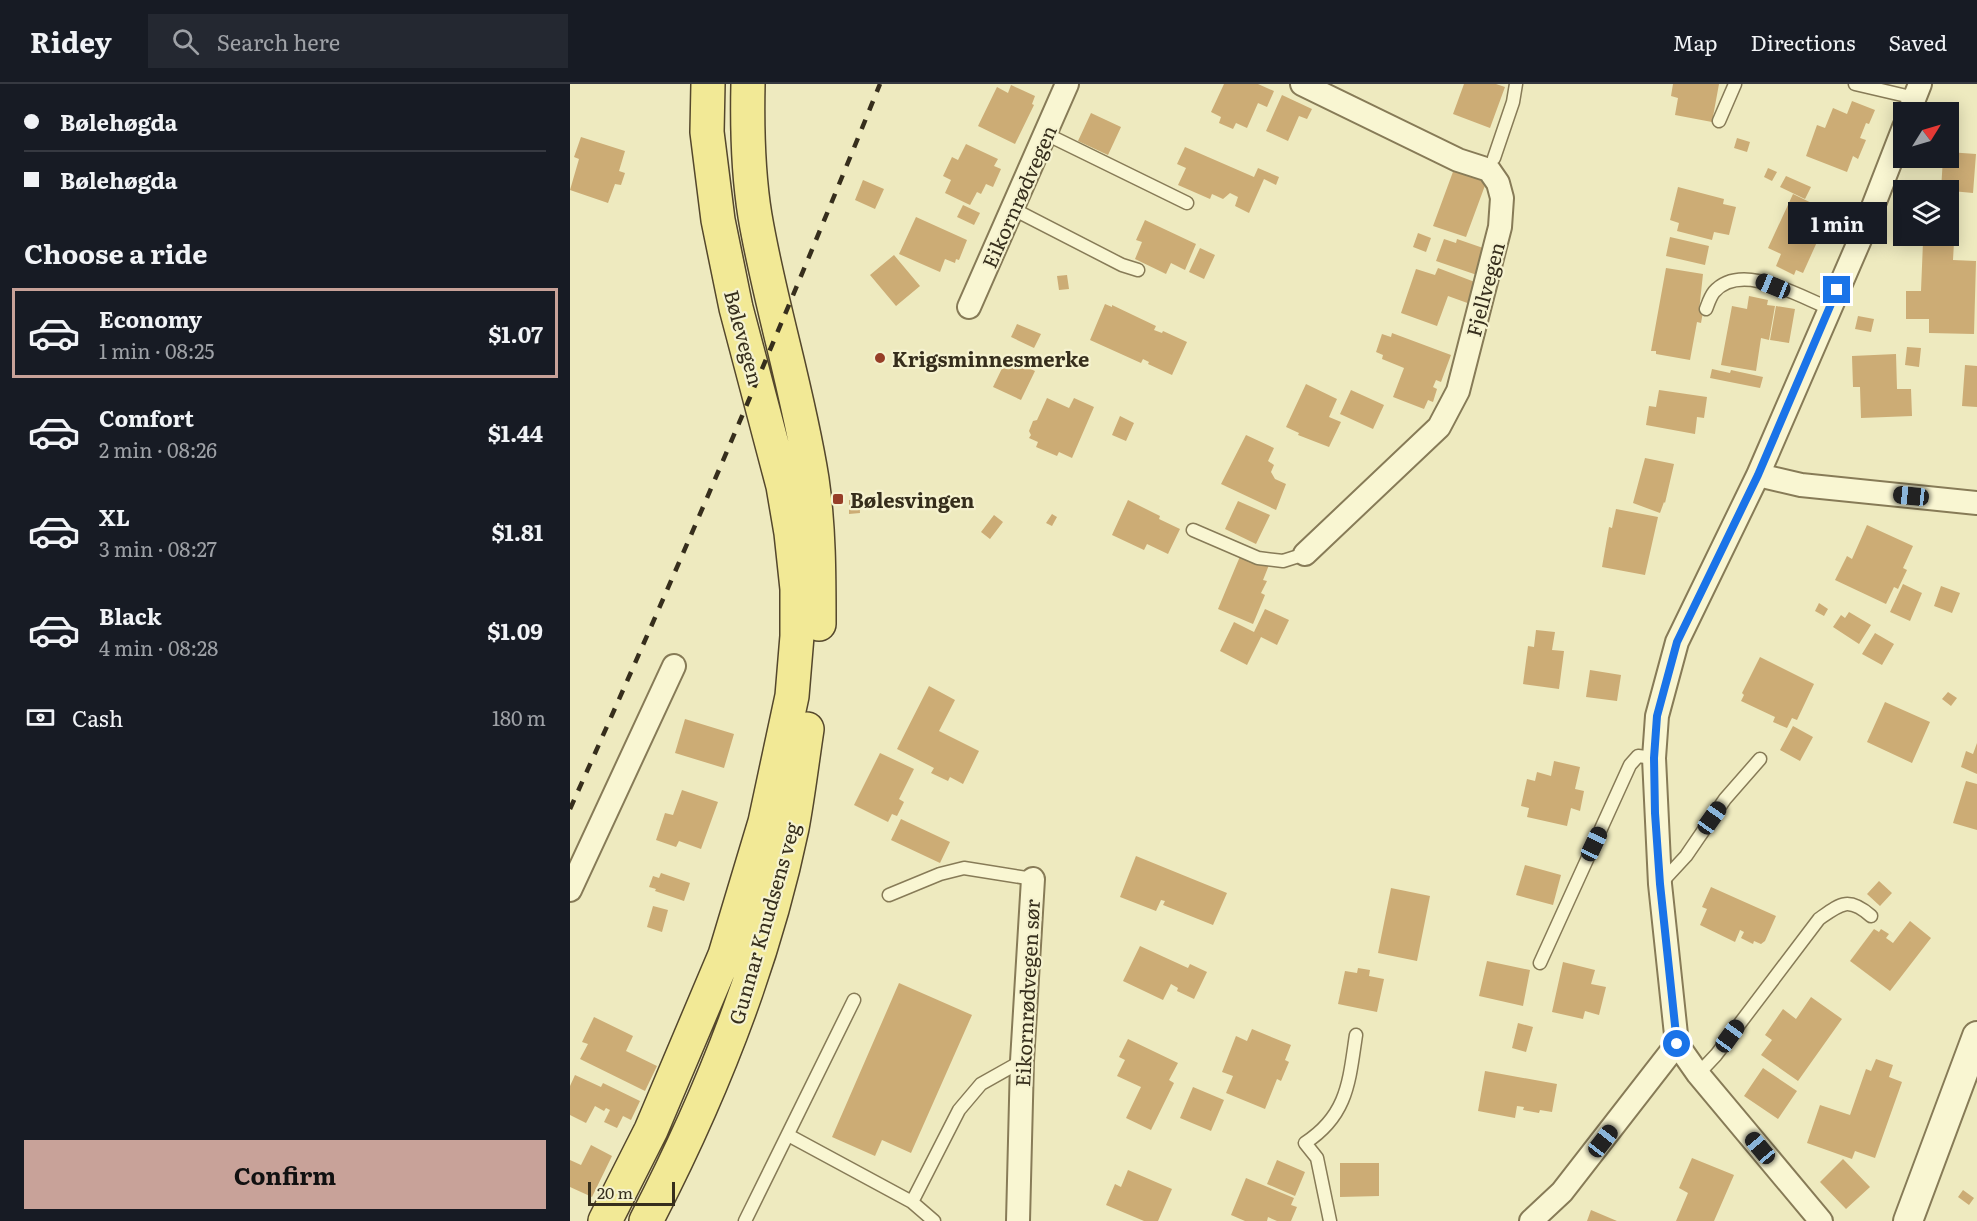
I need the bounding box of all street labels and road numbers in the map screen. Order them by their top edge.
street label: Eikornrødvegen [973,120,1063,272]
street label: Fjellvegen [1457,238,1511,340]
street label: Bølevegen [718,286,772,388]
street label: Gunnar Knudsens veg [720,818,806,1028]
street label: Eikornrødvegen sør [1006,898,1046,1088]

